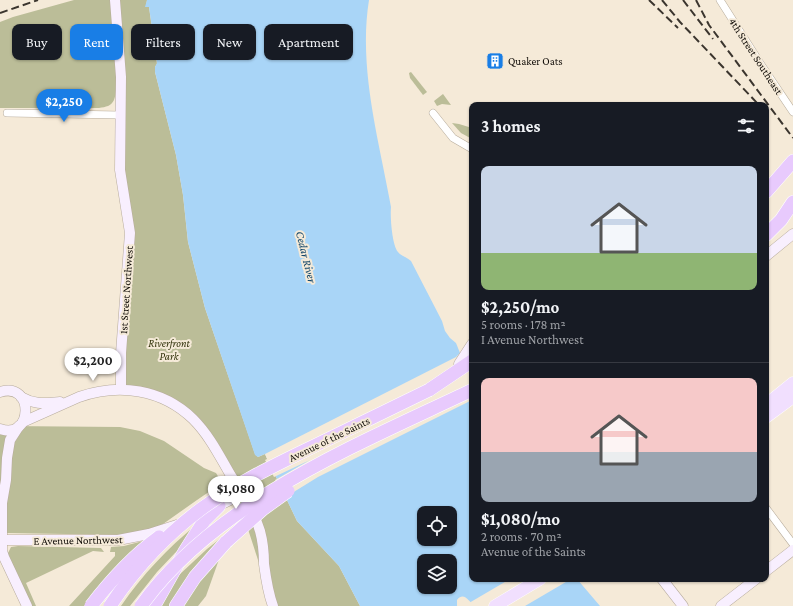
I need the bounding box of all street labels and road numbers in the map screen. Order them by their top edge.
street label: 4th Street Southeast [727,15,785,97]
street label: 1st Street Northwest [117,245,135,334]
street label: Avenue of the Saints [287,414,371,464]
street label: E Avenue Northwest [33,533,123,547]

